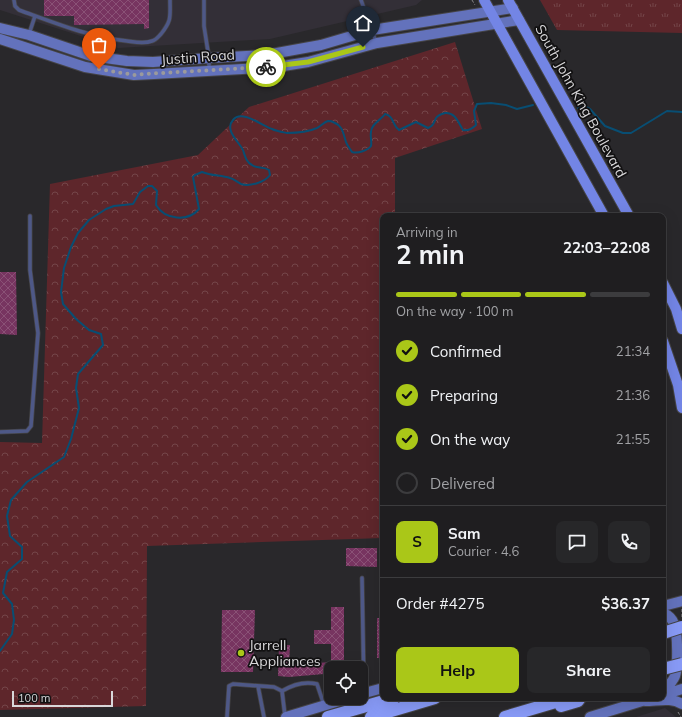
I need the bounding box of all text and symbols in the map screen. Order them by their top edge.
pin [346,6,380,47]
icon: home [352,12,374,34]
street label: South John King Boulevard [531,21,631,181]
pin [82,28,116,69]
icon: bag [88,34,110,56]
street label: Justin Road [160,45,236,69]
courier [246,47,286,87]
icon: bike [255,56,277,78]
text: Arriving in [396,224,458,240]
text: 2 min [396,238,465,271]
text: 22:03–22:08 [563,238,650,257]
text: On the way · 100 m [396,303,513,319]
icon: check [396,340,418,362]
text: Confirmed [430,342,501,361]
text: 21:34 [616,343,650,359]
icon: check [396,384,418,406]
text: Preparing [430,386,498,405]
text: 21:36 [616,387,650,403]
icon: check [396,428,418,450]
text: On the way [430,430,510,449]
text: 21:55 [616,431,650,447]
text: Delivered [430,474,495,493]
button: chat [556,521,598,563]
button: phone [608,521,650,563]
text: Sam [448,524,480,543]
text: S [412,532,422,551]
text: Courier · 4.6 [448,543,519,559]
text: Order #4275 [396,594,484,613]
text: $36.37 [601,594,650,613]
place label: Jarrell Appliances [249,636,321,670]
button: Help [396,647,519,693]
button: Share [527,647,650,693]
marker: Jarrell Appliances [236,648,246,658]
map controls [324,661,368,705]
button: locate [324,661,368,705]
scale bar [12,689,113,708]
text: 100 m [18,691,50,705]

